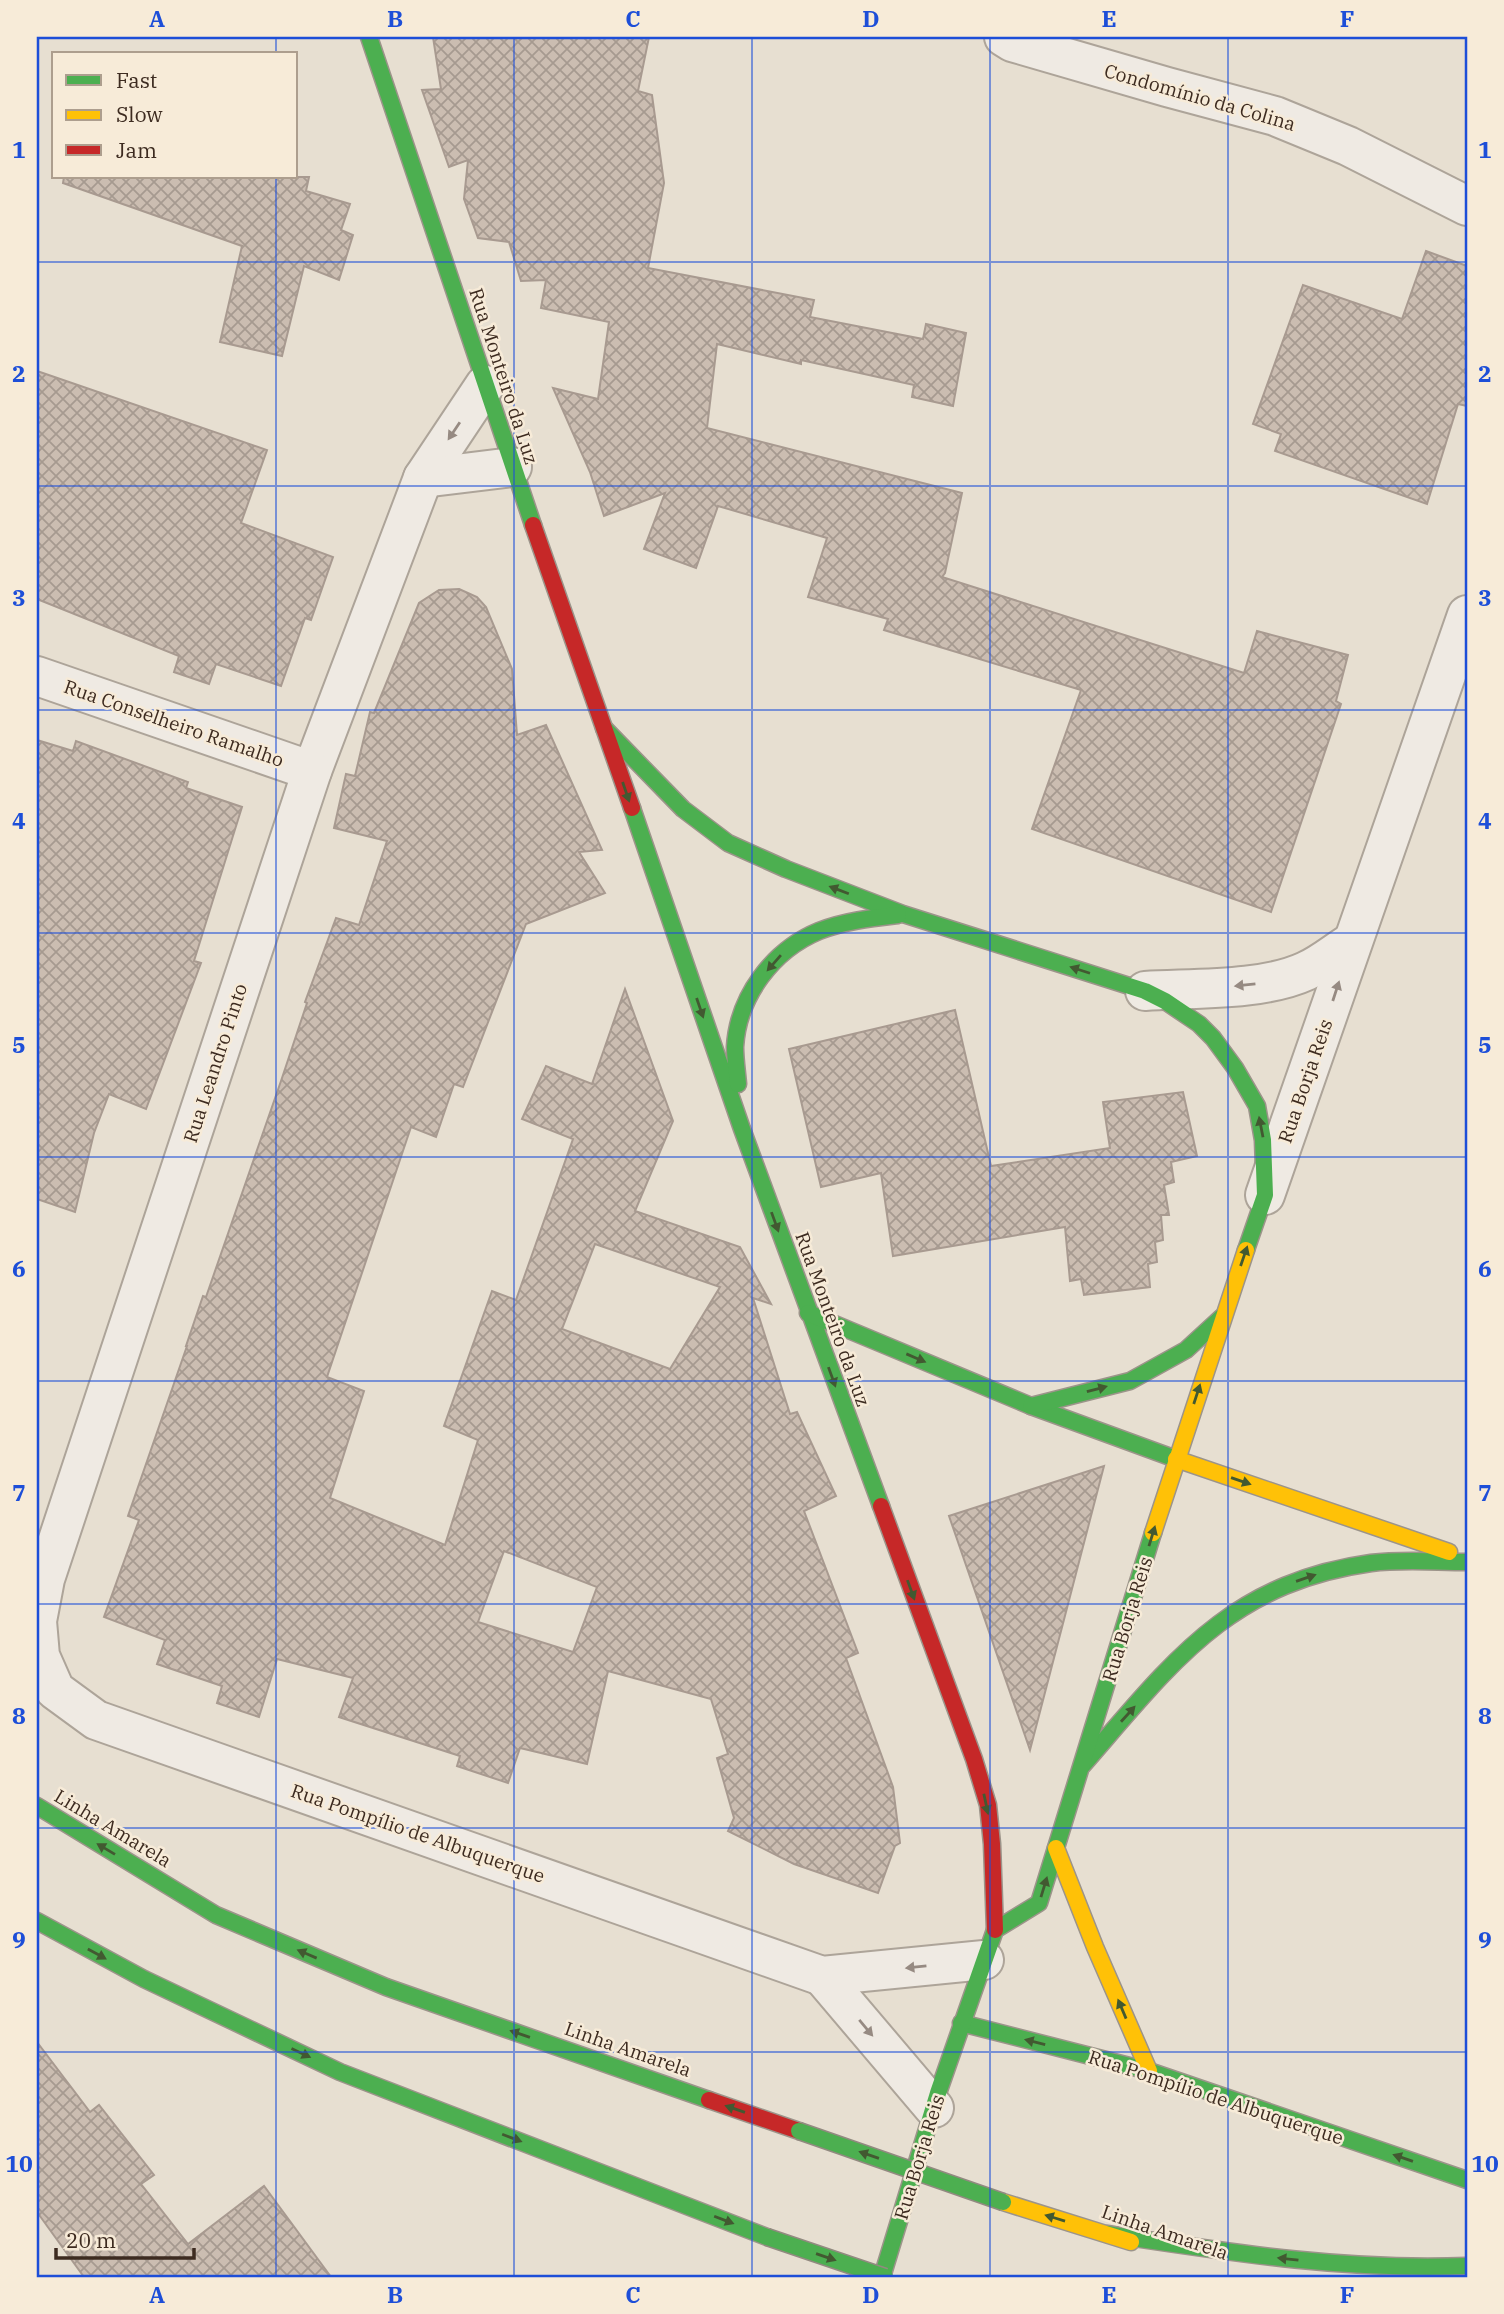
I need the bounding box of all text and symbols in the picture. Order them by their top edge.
text: A [149,3,165,33]
text: B [387,3,403,33]
text: C [625,3,641,33]
text: D [862,3,880,33]
text: E [1101,3,1117,33]
text: F [1340,3,1354,33]
legend [52,52,298,178]
street label: Condomínio da Colina [1102,58,1298,136]
text: Fast [116,66,157,94]
text: Slow [116,100,163,128]
text: 1 [12,134,26,164]
text: 1 [1478,134,1492,164]
text: Jam [116,136,157,164]
street label: Rua Monteiro da Luz [464,285,544,467]
text: 2 [12,358,26,388]
text: 2 [1478,358,1492,388]
one-way arrow [448,422,461,441]
text: 3 [12,582,26,612]
text: 3 [1478,582,1492,612]
street label: Rua Conselheiro Ramalho [61,674,287,772]
one-way arrow [621,782,632,803]
text: 4 [12,805,26,835]
text: 4 [1478,805,1492,835]
one-way arrow [829,884,850,895]
one-way arrow [767,954,783,971]
one-way arrow [1069,964,1090,975]
one-way arrow [1234,979,1256,990]
street label: Rua Leandro Pinto [178,980,252,1146]
one-way arrow [1331,981,1342,1002]
one-way arrow [695,997,706,1018]
street label: Rua Borja Reis [1273,1016,1337,1146]
text: 5 [12,1029,26,1059]
text: 5 [1478,1029,1492,1059]
one-way arrow [1255,1116,1266,1138]
one-way arrow [770,1212,781,1233]
street label: Rua Monteiro da Luz [790,1228,876,1410]
one-way arrow [1239,1245,1250,1266]
text: 6 [12,1253,26,1283]
text: 6 [1478,1253,1492,1283]
one-way arrow [906,1352,926,1364]
one-way arrow [827,1366,838,1387]
one-way arrow [1086,1383,1108,1394]
one-way arrow [1193,1384,1203,1405]
one-way arrow [1230,1476,1251,1487]
text: 7 [12,1477,26,1507]
text: 7 [1478,1477,1492,1507]
one-way arrow [1148,1525,1158,1546]
street label: Rua Borja Reis [1097,1554,1157,1684]
one-way arrow [1295,1572,1316,1583]
one-way arrow [906,1579,917,1600]
text: 8 [12,1700,26,1730]
text: 8 [1478,1700,1492,1730]
one-way arrow [1120,1705,1136,1723]
street label: Rua Pompílio de Albuquerque [288,1778,548,1888]
street label: Linha Amarela [50,1784,176,1872]
one-way arrow [981,1793,992,1815]
one-way arrow [96,1843,115,1856]
one-way arrow [1039,1876,1049,1897]
text: 9 [12,1924,26,1954]
text: 9 [1478,1924,1492,1954]
one-way arrow [87,1947,107,1959]
one-way arrow [297,1948,318,1959]
one-way arrow [905,1962,927,1973]
one-way arrow [1116,1998,1127,2019]
street label: Linha Amarela [562,2016,694,2082]
one-way arrow [858,2020,873,2037]
one-way arrow [510,2028,531,2039]
one-way arrow [1024,2036,1046,2047]
street label: Rua Pompílio de Albuquerque [1085,2044,1347,2150]
one-way arrow [291,2048,311,2059]
street label: Rua Borja Reis [889,2092,949,2222]
one-way arrow [724,2103,745,2114]
one-way arrow [501,2133,522,2144]
text: 10 [5,2148,33,2178]
text: 10 [1471,2148,1499,2178]
one-way arrow [858,2150,879,2161]
one-way arrow [1392,2152,1413,2163]
street label: Linha Amarela [1099,2199,1231,2265]
one-way arrow [1044,2212,1065,2223]
one-way arrow [714,2215,735,2226]
scale bar [56,2216,194,2260]
text: 20 m [66,2226,116,2254]
one-way arrow [816,2252,837,2263]
one-way arrow [1277,2253,1299,2264]
text: A [149,2279,165,2309]
text: B [387,2279,403,2309]
text: C [625,2279,641,2309]
text: D [862,2279,880,2309]
text: E [1101,2279,1117,2309]
text: F [1340,2279,1354,2309]

